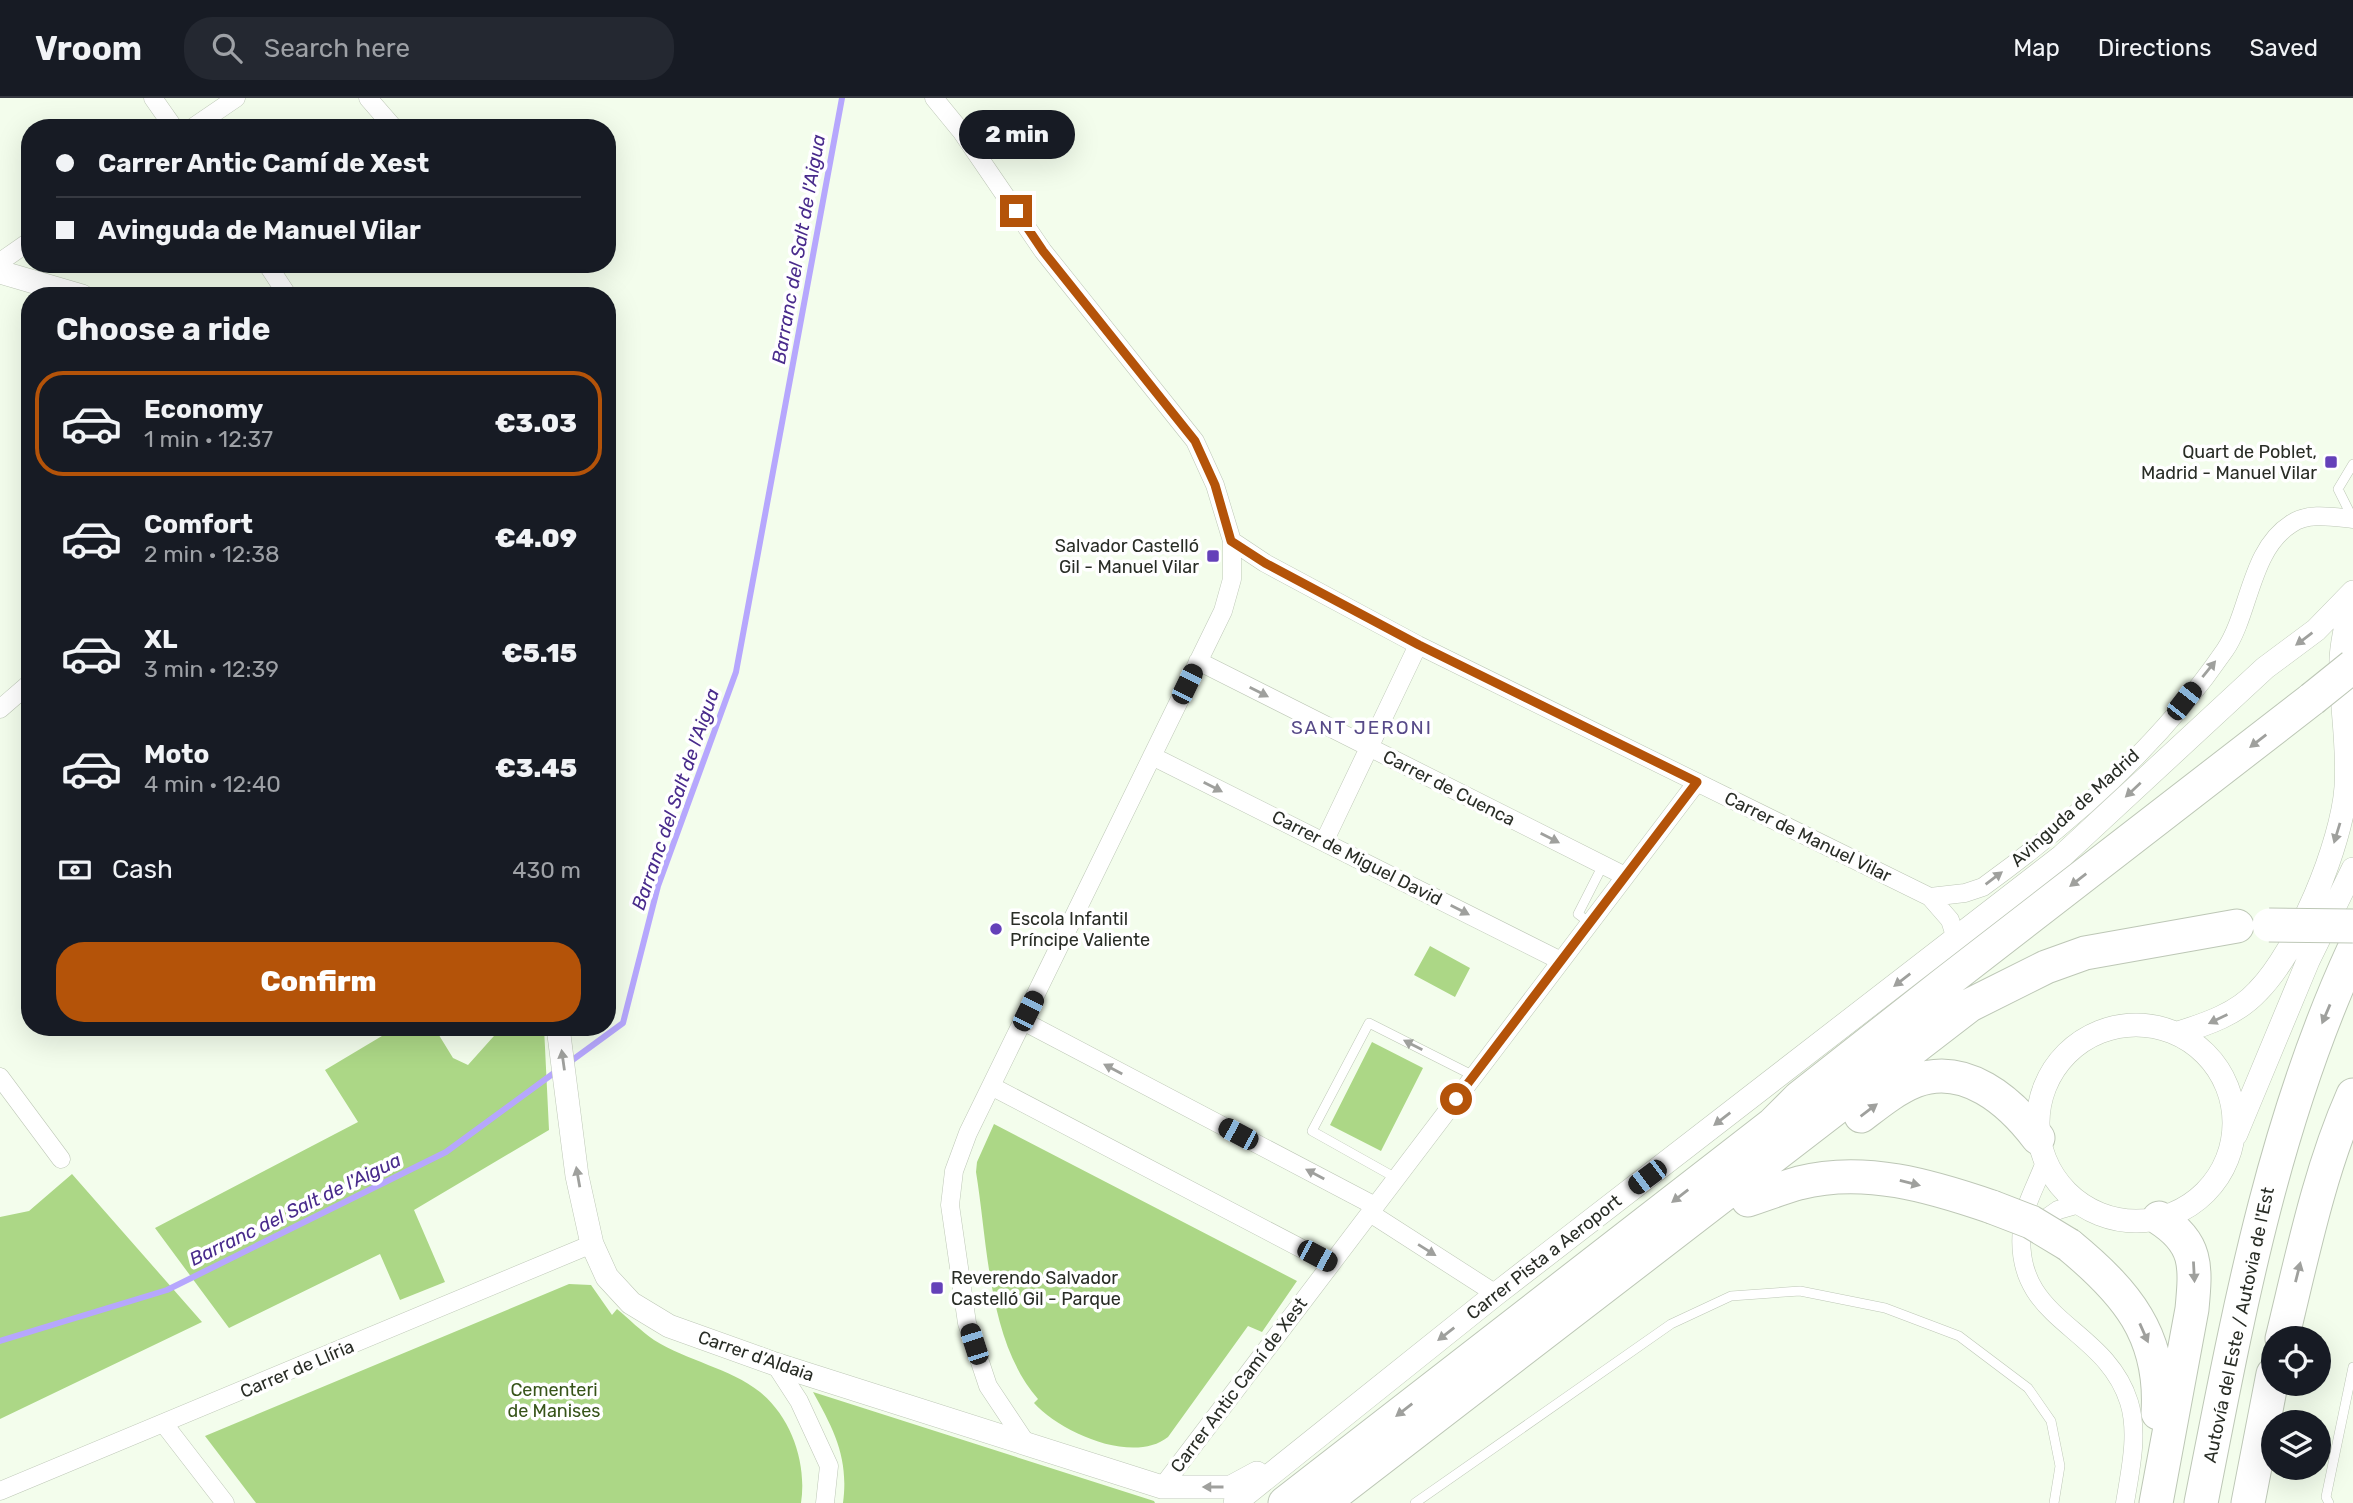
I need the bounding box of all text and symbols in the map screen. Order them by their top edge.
search box [184,17,674,80]
text: Vroom [35,29,142,68]
icon: search [208,29,246,67]
text: Search here [264,33,410,64]
text: Map [2013,34,2060,62]
text: Directions [2098,34,2211,62]
text: Saved [2249,34,2318,62]
callout: 2 min [958,109,1074,158]
text: 2 min [985,120,1049,148]
water label: Barranc del Salt de l'Aigua [767,133,830,366]
text: Carrer Antic Camí de Xest [98,148,429,179]
route end [1000,195,1032,227]
text: Avinguda de Manuel Vilar [98,215,421,246]
text: Choose a ride [56,310,270,348]
icon: car [60,392,123,455]
text: Economy [144,394,263,425]
text: €3.03 [495,408,577,439]
text: 1 min · 12:37 [144,425,273,453]
place label: Quart de Poblet, Madrid - Manuel Vilar [2141,441,2317,484]
marker: Quart de Poblet, Madrid - Manuel Vilar [2323,454,2339,470]
icon: car [60,507,123,570]
text: Comfort [144,509,253,540]
text: €4.09 [495,523,577,554]
place label: Salvador Castelló Gil - Manuel Vilar [1055,535,1199,578]
text: 2 min · 12:38 [144,540,280,568]
marker: Salvador Castelló Gil - Manuel Vilar [1205,548,1221,564]
icon: car [60,622,123,685]
text: XL [144,624,177,655]
one-way arrow [2295,632,2313,647]
text: €5.15 [502,638,577,669]
text: 3 min · 12:39 [144,655,279,683]
car [1169,661,1206,707]
one-way arrow [2202,661,2217,679]
car [2163,678,2206,724]
water label: Barranc del Salt de l'Aigua [627,685,724,913]
one-way arrow [1249,686,1269,697]
district label: SANT JERONI [1291,716,1433,739]
one-way arrow [2249,733,2267,748]
icon: car [60,737,123,800]
text: Moto [144,739,209,770]
street label: Avinguda de Madrid [2006,744,2144,872]
street label: Carrer de Cuenca [1379,745,1519,831]
text: €3.45 [495,753,577,784]
text: 4 min · 12:40 [144,770,281,798]
one-way arrow [1203,781,1223,792]
one-way arrow [2124,782,2142,798]
street label: Carrer de Manuel Vilar [1721,787,1895,887]
street label: Carrer de Miguel David [1268,806,1446,910]
one-way arrow [2332,823,2342,844]
one-way arrow [1540,833,1560,844]
icon: cash [56,851,94,889]
text: Cash [112,854,173,885]
text: 430 m [512,856,581,884]
one-way arrow [1985,871,2003,885]
one-way arrow [2069,872,2087,887]
one-way arrow [1450,905,1470,916]
place label: Escola Infantil Príncipe Valiente [1010,908,1150,951]
marker: Escola Infantil Príncipe Valiente [988,921,1004,937]
button: Confirm [56,942,581,1022]
one-way arrow [1893,973,1911,987]
car [1010,988,1047,1034]
one-way arrow [2321,1004,2332,1025]
one-way arrow [2207,1012,2227,1024]
one-way arrow [1403,1040,1423,1051]
one-way arrow [557,1049,568,1071]
one-way arrow [1103,1063,1123,1074]
route start [1440,1083,1472,1115]
one-way arrow [1859,1102,1877,1117]
one-way arrow [1713,1112,1731,1126]
car [1215,1115,1262,1153]
water label: Barranc del Salt de l'Aigua [186,1148,405,1271]
car [1624,1156,1671,1198]
one-way arrow [572,1166,583,1188]
one-way arrow [1305,1169,1325,1180]
one-way arrow [1899,1178,1921,1189]
street label: Autovía del Este / Autovia de l'Est [2199,1185,2279,1465]
one-way arrow [1672,1188,1690,1203]
street label: Carrer Pista a Aeroport [1462,1190,1626,1324]
car [1294,1237,1341,1275]
one-way arrow [1418,1243,1437,1256]
one-way arrow [2188,1261,2199,1283]
one-way arrow [2293,1261,2304,1283]
place label: Reverendo Salvador Castelló Gil - Parque [951,1267,1121,1310]
marker: Reverendo Salvador Castelló Gil - Parque [929,1280,945,1296]
street label: Carrer Antic Camí de Xest [1166,1293,1312,1477]
car [958,1321,991,1367]
one-way arrow [2138,1323,2150,1343]
street label: Carrer d’Aldaia [695,1326,817,1386]
one-way arrow [1437,1326,1455,1341]
map controls [2261,1326,2331,1480]
button: locate [2261,1326,2331,1396]
street label: Carrer de Llíria [237,1335,357,1403]
park label: Cementeri de Manises [507,1379,601,1422]
one-way arrow [1395,1403,1413,1417]
button: layers [2261,1410,2331,1480]
one-way arrow [1202,1481,1224,1493]

